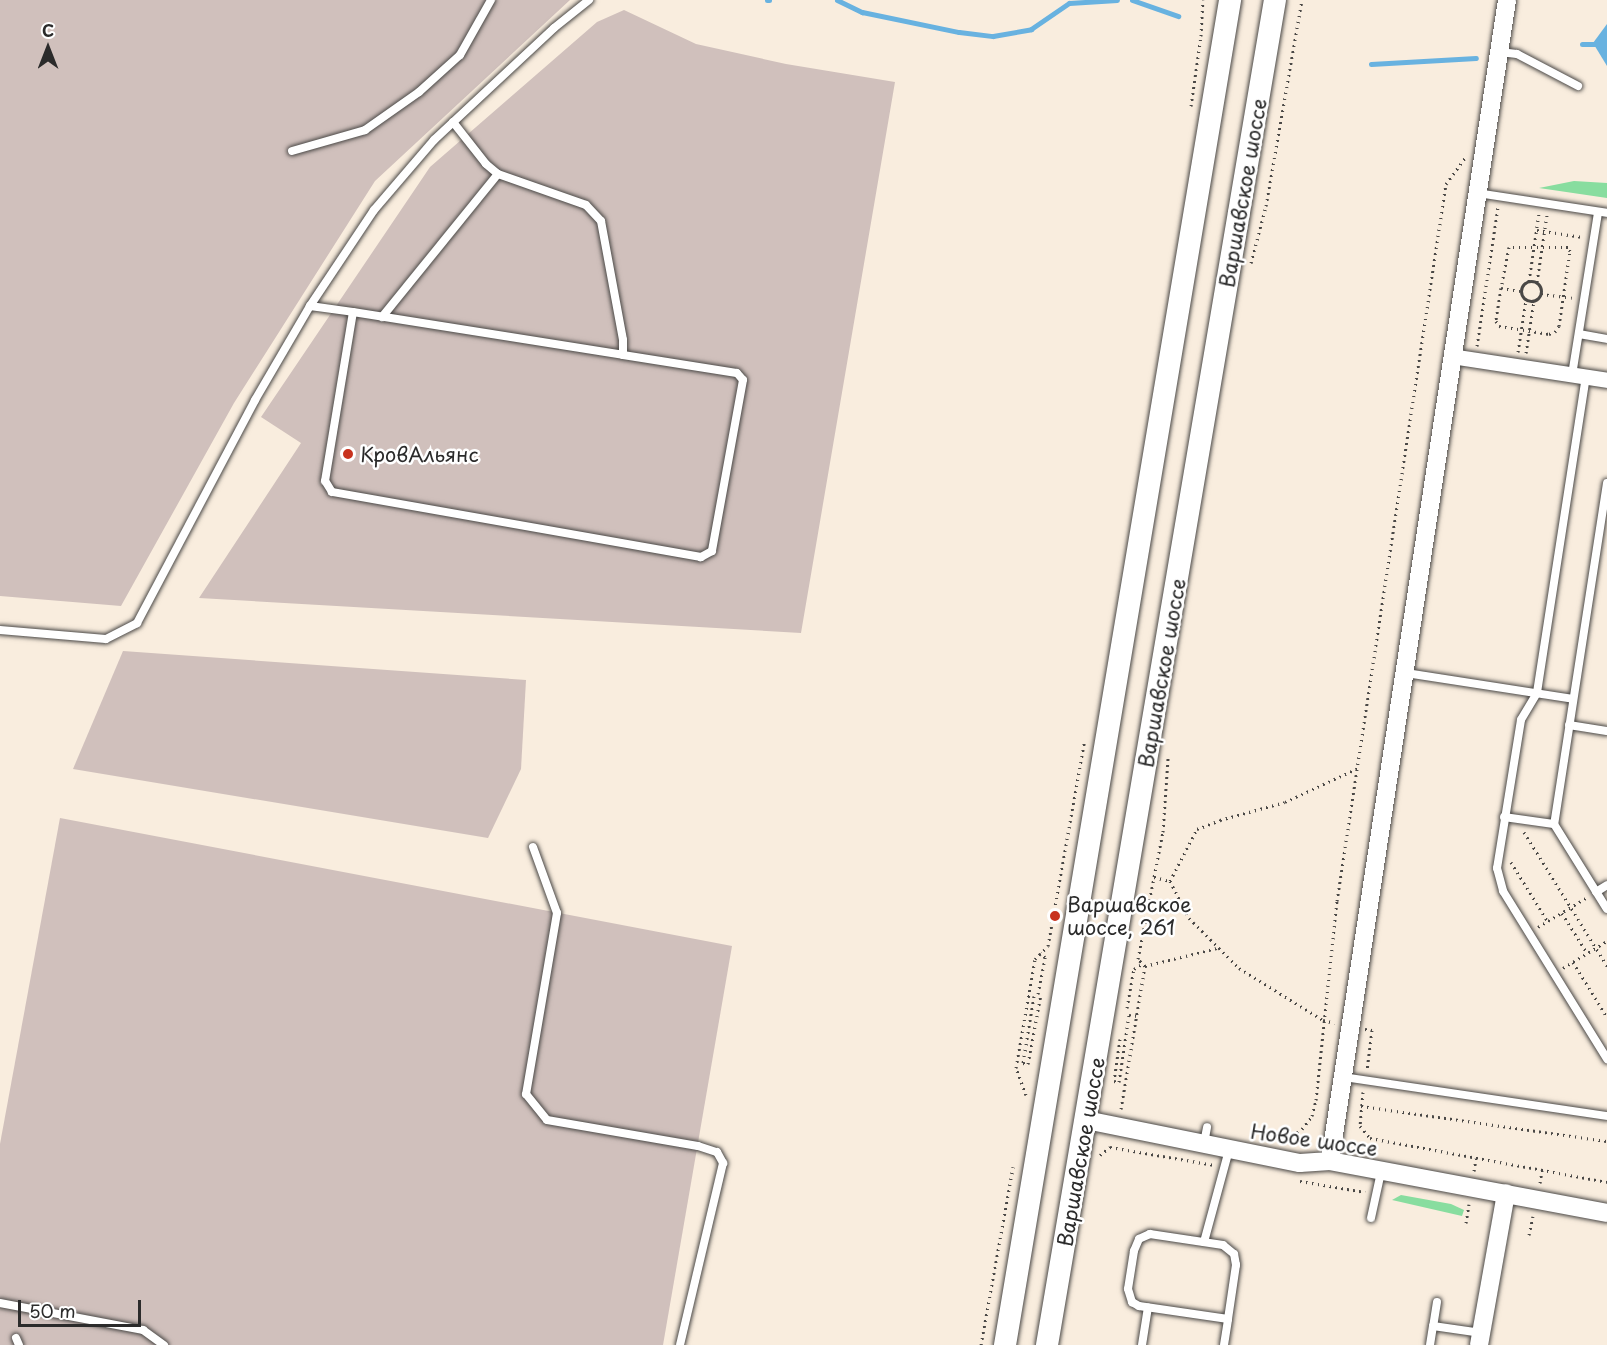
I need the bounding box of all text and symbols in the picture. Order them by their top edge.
north arrow [18,18,78,78]
text: С [42,18,54,42]
street label: Варшавское шоссе [1215,97,1271,289]
place label: КровАльянс [360,442,479,466]
marker: КровАльянс [341,447,355,461]
street label: Варшавское шоссе [1134,577,1190,769]
place label: Варшавское шоссе, 261 [1067,892,1191,939]
marker: Варшавское шоссе, 261 [1048,909,1062,923]
street label: Варшавское шоссе [1053,1056,1109,1248]
street label: Новое шоссе [1249,1119,1379,1161]
scale bar [21,1288,144,1326]
text: 50 m [29,1297,76,1324]

